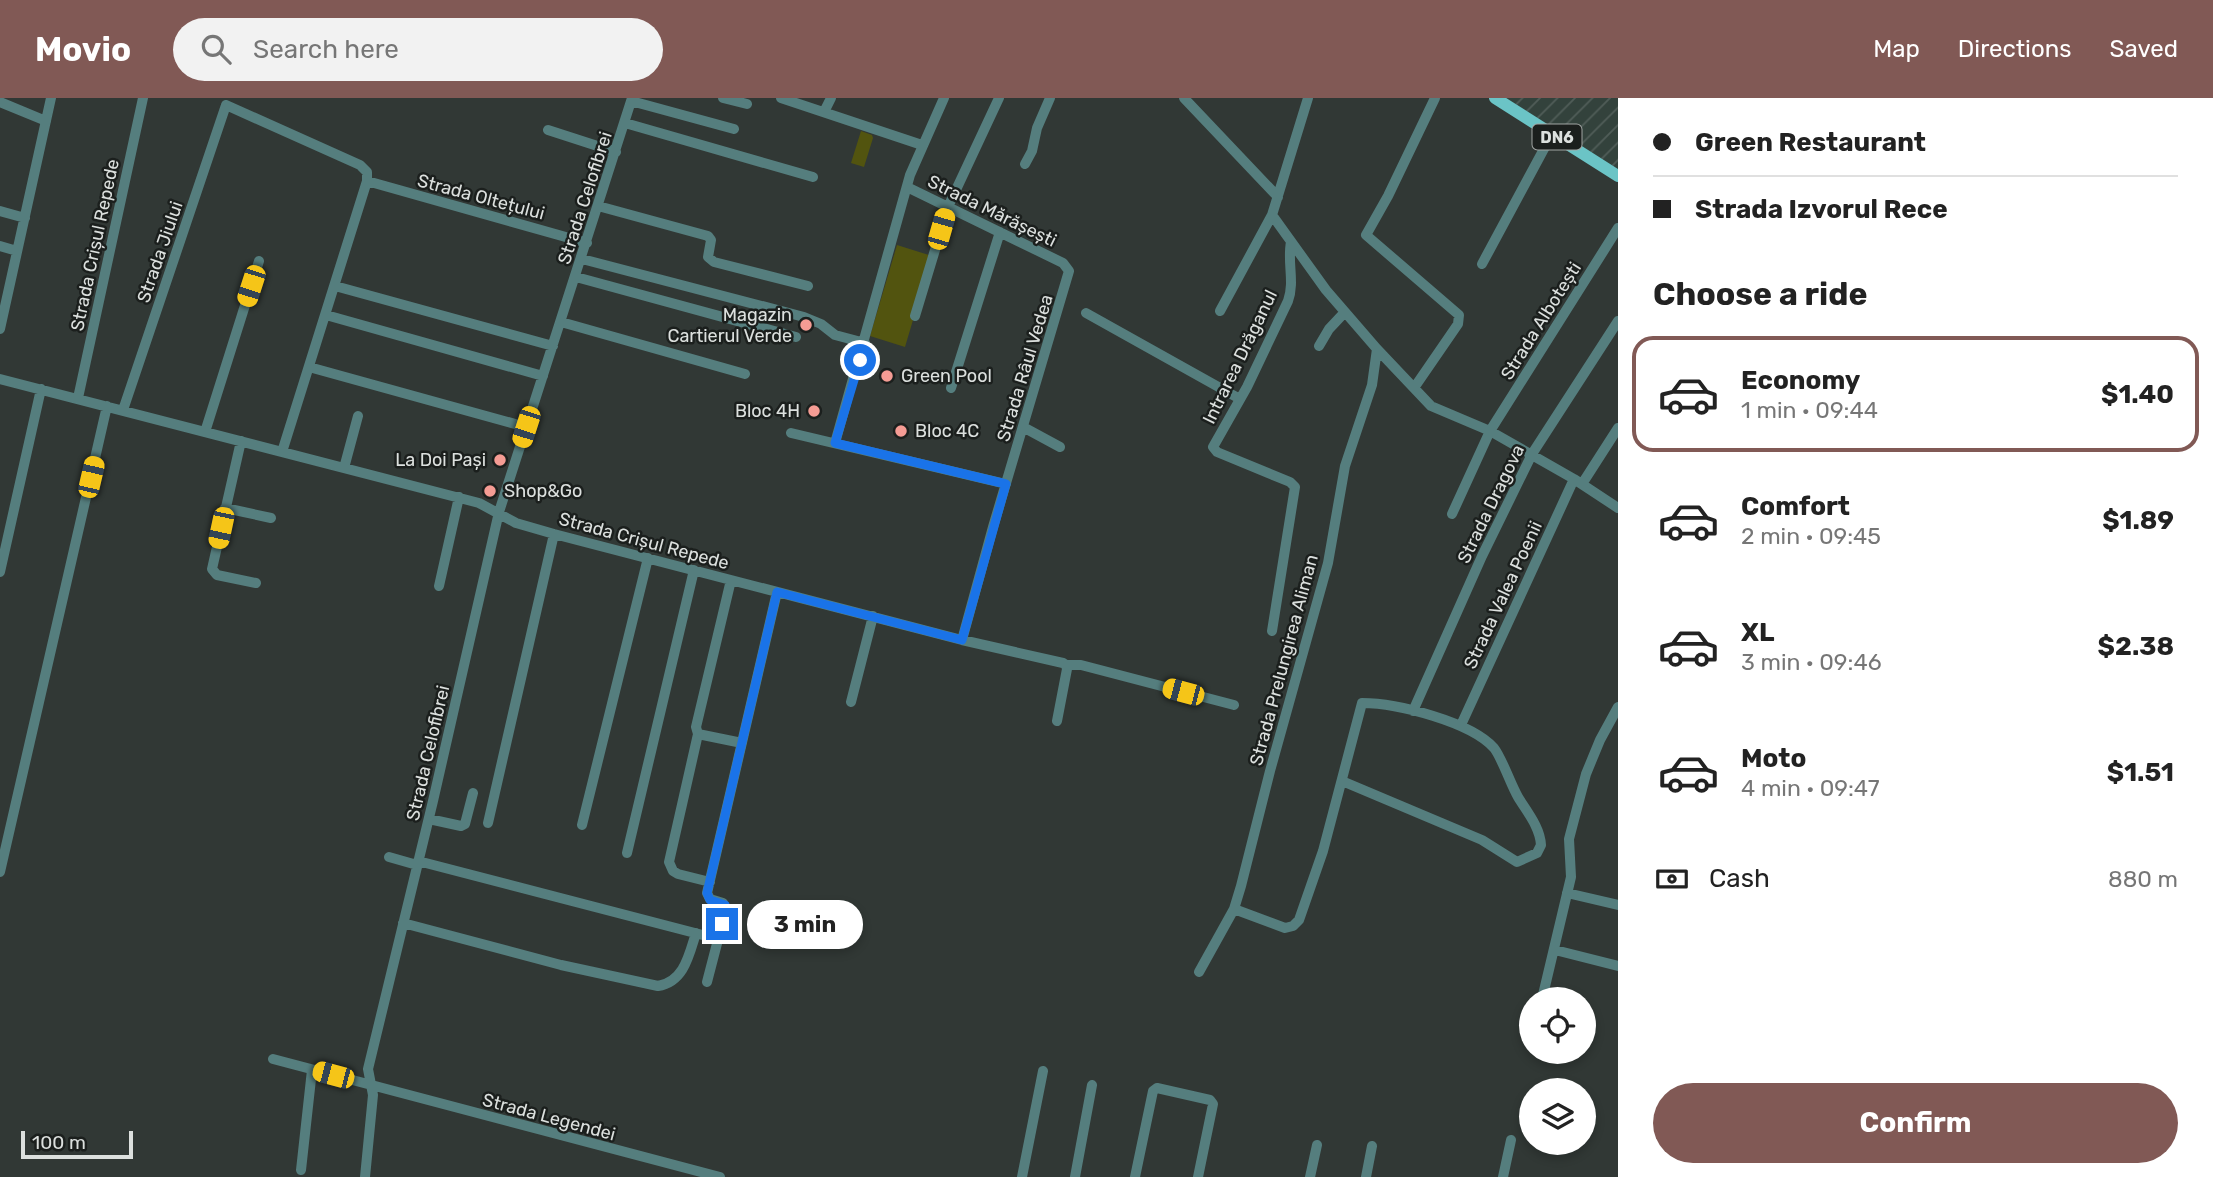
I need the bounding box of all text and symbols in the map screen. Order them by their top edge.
search box [173,18,663,81]
text: Movio [35,30,131,69]
icon: search [197,30,235,68]
text: Search here [253,34,399,65]
text: Map [1873,35,1920,63]
text: Directions [1958,35,2071,63]
text: Saved [2109,35,2178,63]
road number: DN6 [1532,124,1582,150]
text: Green Restaurant [1695,127,1926,158]
street label: Strada Celofibrei [553,129,617,267]
street label: Strada Crișul Repede [66,157,124,333]
street label: Strada Oltețului [415,169,547,225]
street label: Strada Mărășești [924,170,1060,252]
text: Strada Izvorul Rece [1695,194,1948,225]
street label: Strada Jiului [132,198,188,306]
car [926,206,957,252]
street label: Strada Albotești [1496,258,1586,384]
car [235,263,268,309]
text: Choose a ride [1653,275,1867,313]
street label: Intrarea Drăganul [1198,286,1282,428]
street label: Strada Râul Vedea [992,292,1058,444]
place label: Magazin Cartierul Verde [667,304,792,347]
marker: Magazin Cartierul Verde [798,317,814,333]
route start [844,344,876,376]
icon: car [1657,363,1720,426]
place label: Green Pool [901,365,992,387]
text: Economy [1741,365,1860,396]
marker: Green Pool [879,368,895,384]
text: $1.40 [2101,379,2174,410]
text: 1 min · 09:44 [1741,396,1878,424]
place label: Bloc 4H [735,400,800,422]
marker: Bloc 4H [806,403,822,419]
car [510,404,543,450]
place label: Bloc 4C [915,420,979,442]
marker: Bloc 4C [893,423,909,439]
street label: Strada Dragova [1453,441,1529,567]
place label: La Doi Pași [395,449,486,471]
marker: La Doi Pași [492,452,508,468]
car [77,454,106,500]
place label: Shop&Go [504,480,582,502]
marker: Shop&Go [482,483,498,499]
icon: car [1657,489,1720,552]
text: Comfort [1741,491,1850,522]
car [207,505,236,551]
text: $1.89 [2102,505,2174,536]
street label: Strada Crișul Repede [557,508,731,574]
street label: Strada Valea Poenii [1459,518,1547,672]
text: 2 min · 09:45 [1741,522,1881,550]
street label: Strada Prelungirea Aliman [1245,552,1323,768]
icon: car [1657,615,1720,678]
text: XL [1741,617,1774,648]
text: $2.38 [2098,631,2174,662]
text: 3 min · 09:46 [1741,648,1882,676]
car [1160,676,1207,708]
street label: Strada Celofibrei [402,683,454,823]
icon: car [1657,741,1720,804]
text: Moto [1741,743,1806,774]
text: $1.51 [2107,757,2174,788]
text: 4 min · 09:47 [1741,774,1880,802]
icon: cash [1653,860,1691,898]
text: Cash [1709,863,1770,894]
text: 880 m [2108,865,2178,893]
callout: 3 min [746,900,862,948]
route end [706,908,738,940]
text: 3 min [774,910,836,938]
map controls [1519,987,1596,1155]
button: locate [1519,987,1596,1064]
car [310,1059,357,1091]
button: layers [1519,1078,1596,1155]
button: Confirm [1653,1083,2178,1163]
street label: Strada Legendei [480,1089,618,1145]
scale bar [21,1128,133,1160]
text: 100 m [32,1131,86,1154]

